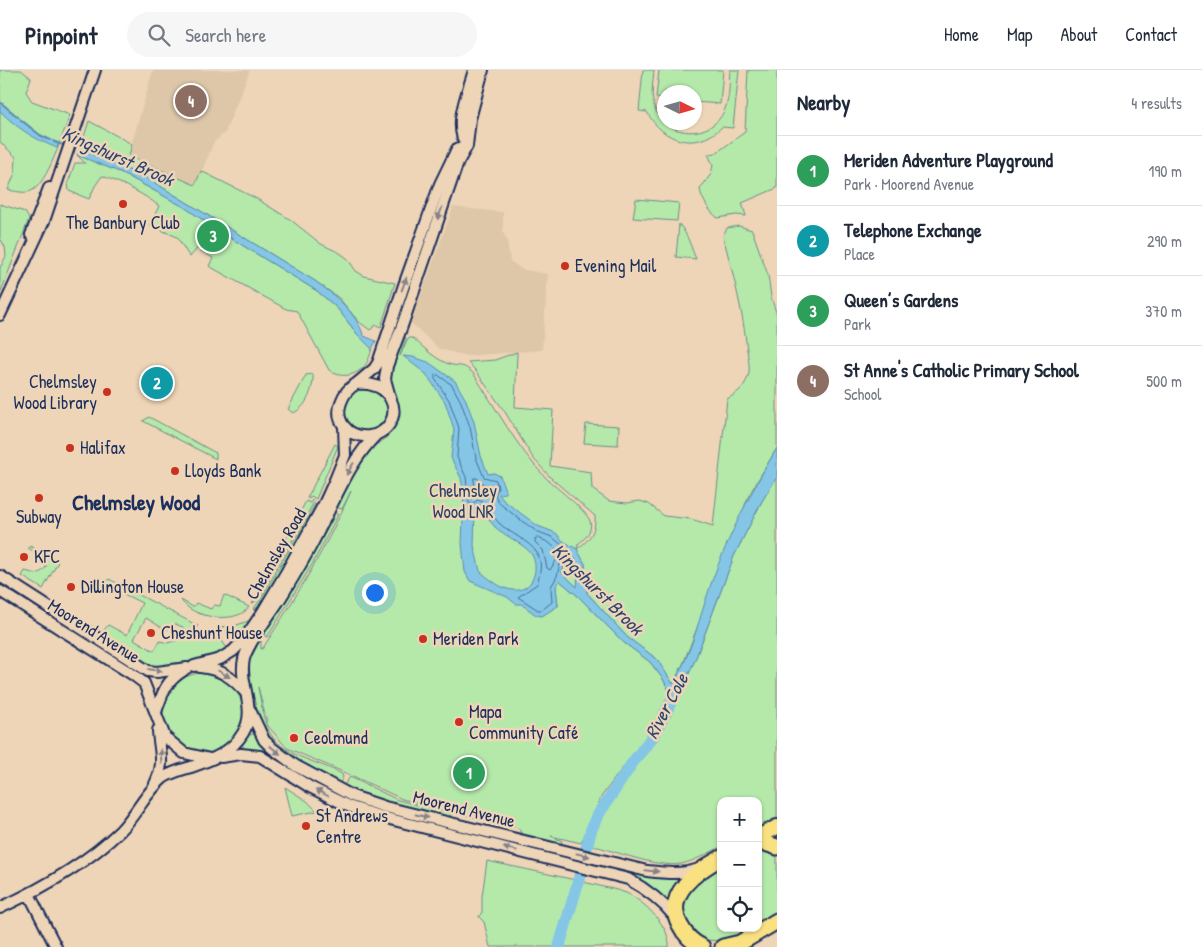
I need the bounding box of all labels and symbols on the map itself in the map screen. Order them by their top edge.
pin: 4 [175,82,207,120]
north arrow [657,85,702,130]
water label: Kingshurst Brook [58,120,180,193]
marker: The Banbury Club [117,198,129,210]
one-way arrow [436,206,444,220]
place label: The Banbury Club [66,210,180,235]
pin: 3 [197,217,229,255]
place label: Evening Mail [575,253,657,278]
marker: Evening Mail [559,260,571,272]
one-way arrow [401,276,409,291]
pin: 2 [141,364,173,402]
place label: Chelmsley Wood Library [14,369,97,415]
marker: Chelmsley Wood Library [101,386,113,398]
place label: Halifax [80,435,126,460]
marker: Halifax [64,442,76,454]
place label: Lloyds Bank [185,458,262,483]
one-way arrow [346,463,355,476]
marker: Lloyds Bank [169,465,181,477]
park label: Chelmsley Wood LNR [429,478,497,524]
district label: Chelmsley Wood [72,487,200,518]
marker: Subway [33,492,45,504]
street label: Chelmsley Road [239,503,312,604]
place label: Subway [16,504,62,529]
water label: Kingshurst Brook [546,537,651,642]
place label: KFC [34,544,60,569]
marker: KFC [18,551,30,563]
place label: Dillington House [81,574,184,599]
your location [362,580,388,606]
marker: Dillington House [65,581,77,593]
street label: Moorend Avenue [43,592,145,669]
place label: Cheshunt House [161,620,263,645]
place label: Meriden Park [433,626,519,651]
marker: Cheshunt House [145,627,157,639]
marker: Meriden Park [417,633,429,645]
one-way arrow [147,666,163,674]
water label: River Cole [638,668,695,743]
one-way arrow [217,669,230,678]
place label: Mapa Community Café [469,699,578,745]
marker: Mapa Community Café [453,716,465,728]
place label: Ceolmund [304,725,368,750]
marker: Ceolmund [288,732,300,744]
one-way arrow [268,745,281,756]
one-way arrow [157,748,165,764]
pin: 1 [453,754,485,792]
street label: Moorend Avenue [411,784,518,833]
one-way arrow [315,789,329,797]
place label: St Andrews Centre [316,803,388,849]
one-way arrow [414,812,429,820]
marker: St Andrews Centre [300,820,312,832]
one-way arrow [503,845,518,853]
one-way arrow [575,851,590,859]
one-way arrow [645,868,661,876]

